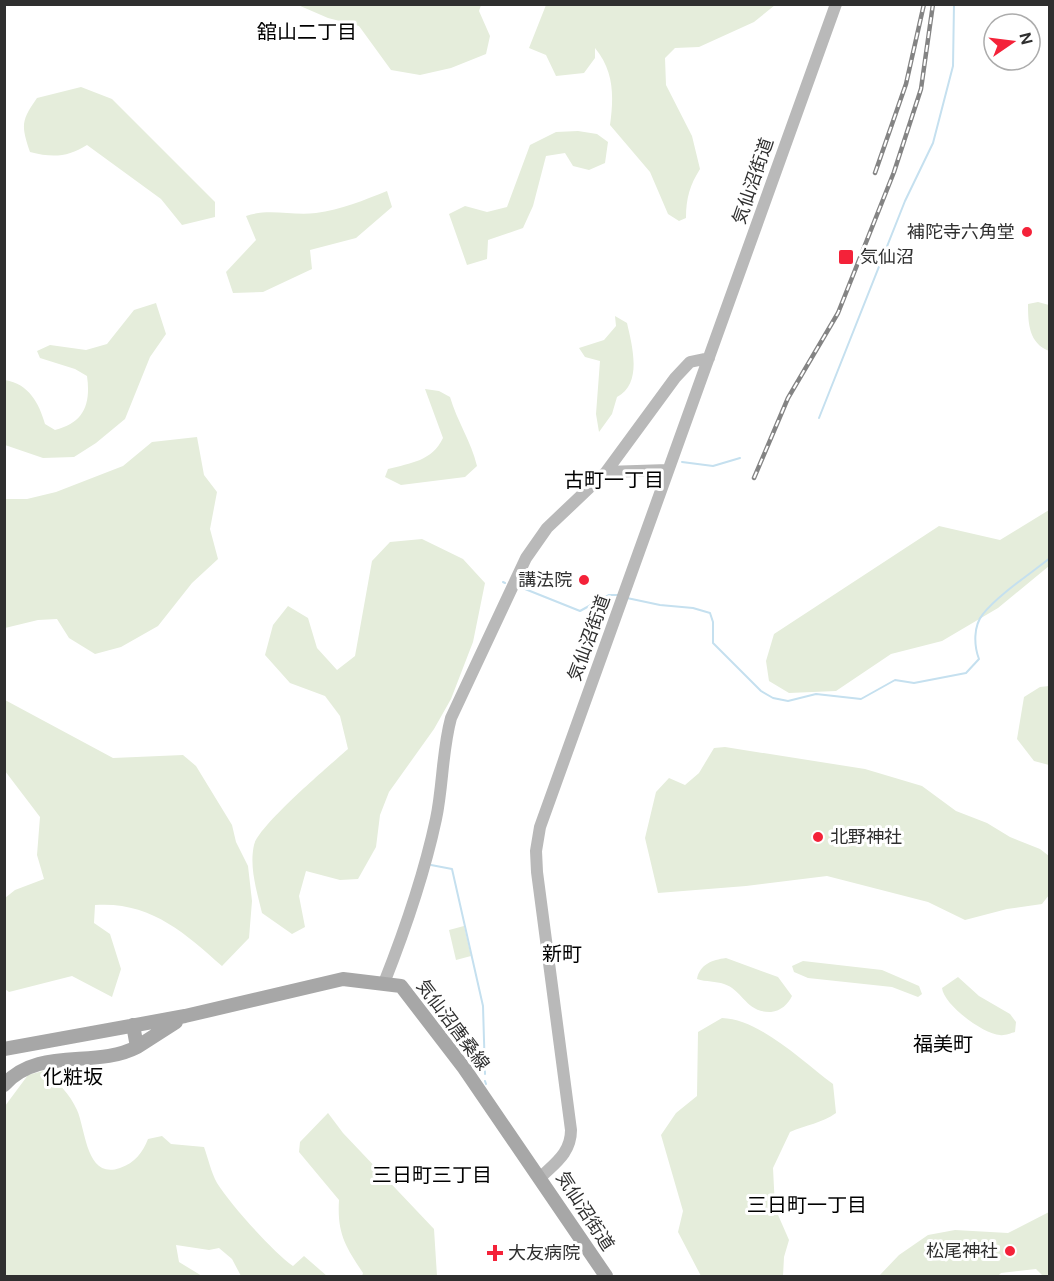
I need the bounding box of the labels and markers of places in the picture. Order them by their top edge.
place label: 補陀寺六角堂 [907,220,1015,244]
marker: 補陀寺六角堂 [1020,225,1034,239]
place label: 気仙沼 [860,245,914,269]
marker: 気仙沼 [837,248,855,266]
place label: 講法院 [518,568,572,592]
marker: 講法院 [577,573,591,587]
place label: 北野神社 [830,825,902,849]
marker: 北野神社 [811,830,825,844]
place label: 松尾神社 [926,1239,998,1263]
place label: 大友病院 [508,1241,580,1265]
marker: 大友病院 [486,1244,504,1262]
marker: 松尾神社 [1003,1244,1017,1258]

